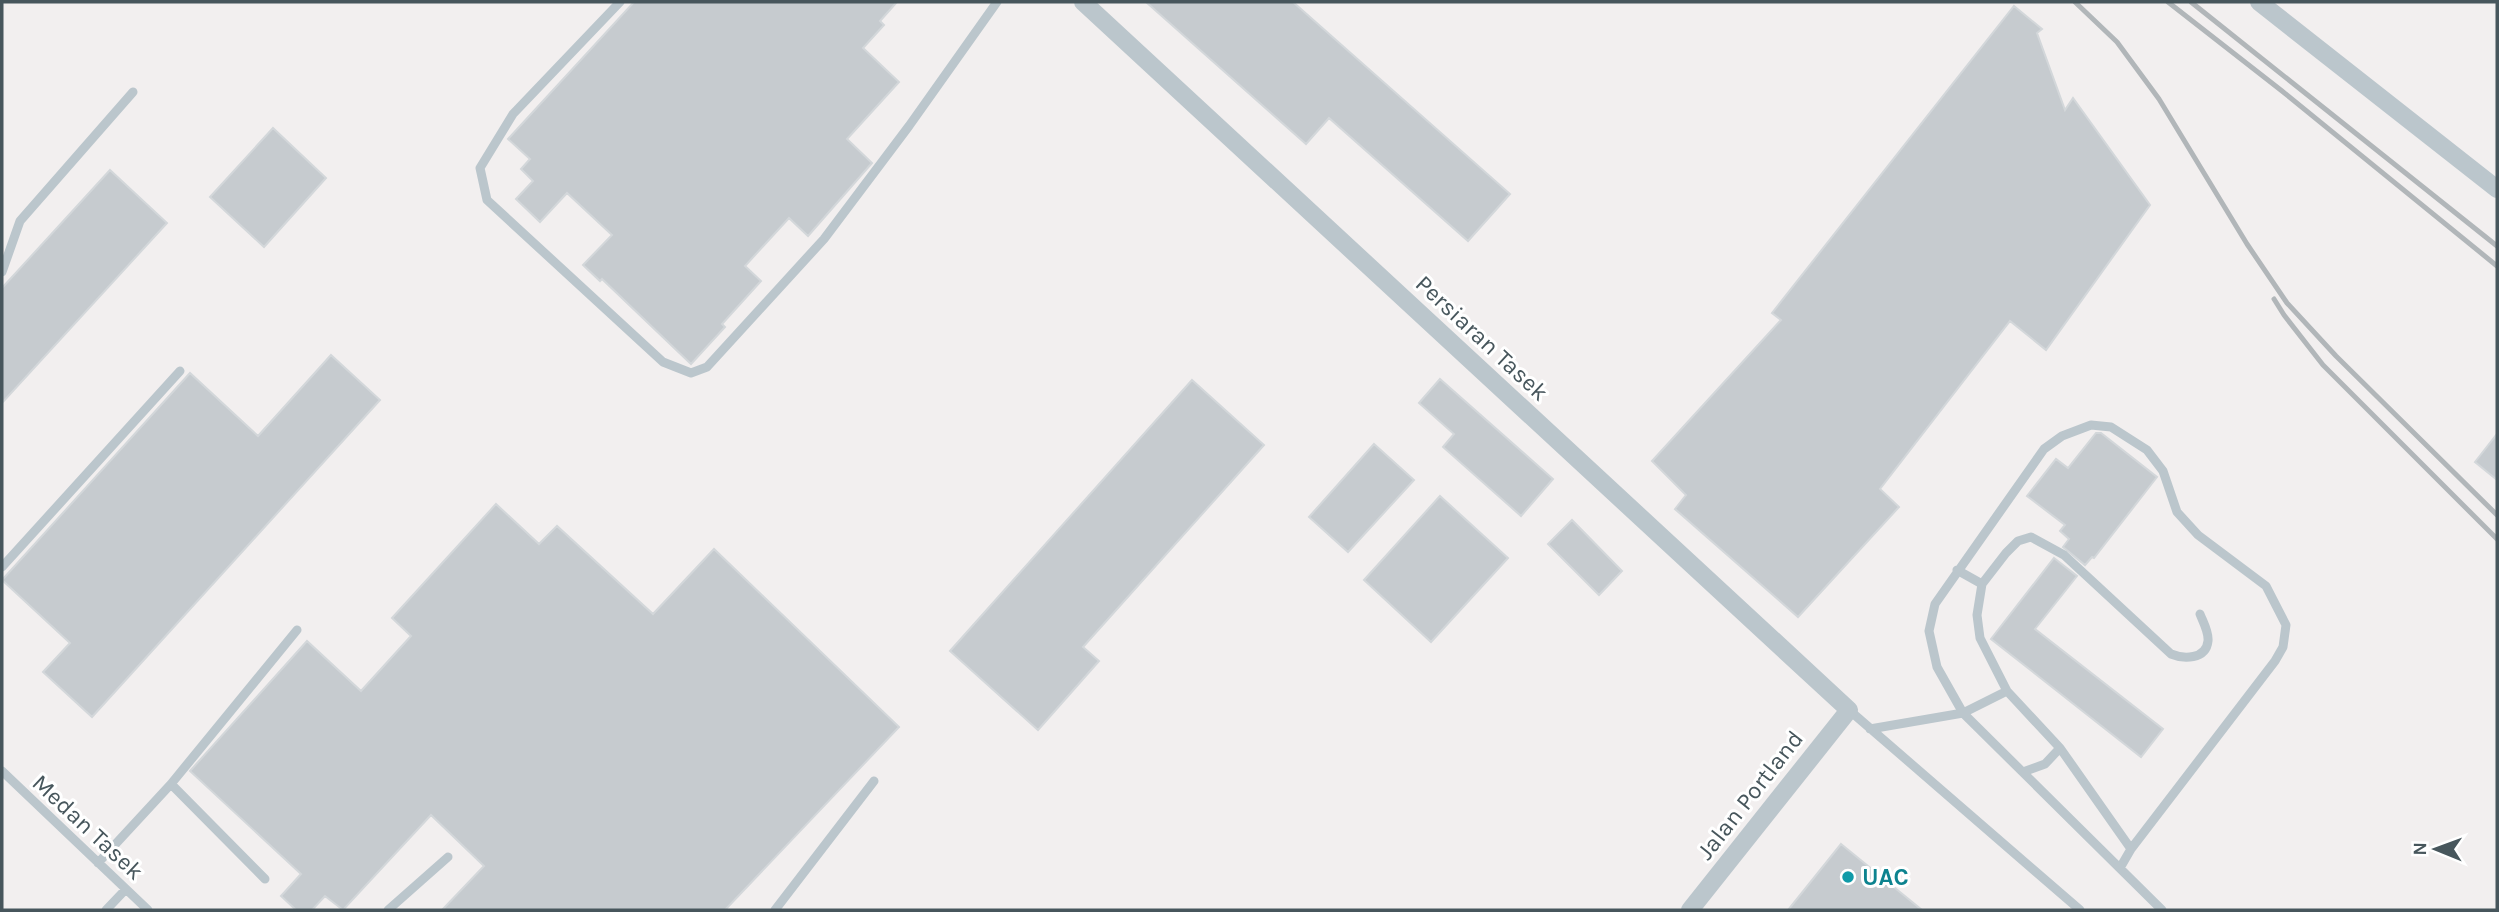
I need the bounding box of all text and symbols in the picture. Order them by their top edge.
street label: Persiaran Tasek [1410,269,1554,407]
street label: Jalan Portland [1691,725,1809,865]
street label: Medan Tasek [27,768,149,886]
north arrow [2401,814,2471,884]
text: N [2409,842,2431,856]
place label: UAC [1862,863,1909,891]
marker: UAC [1840,869,1856,885]

